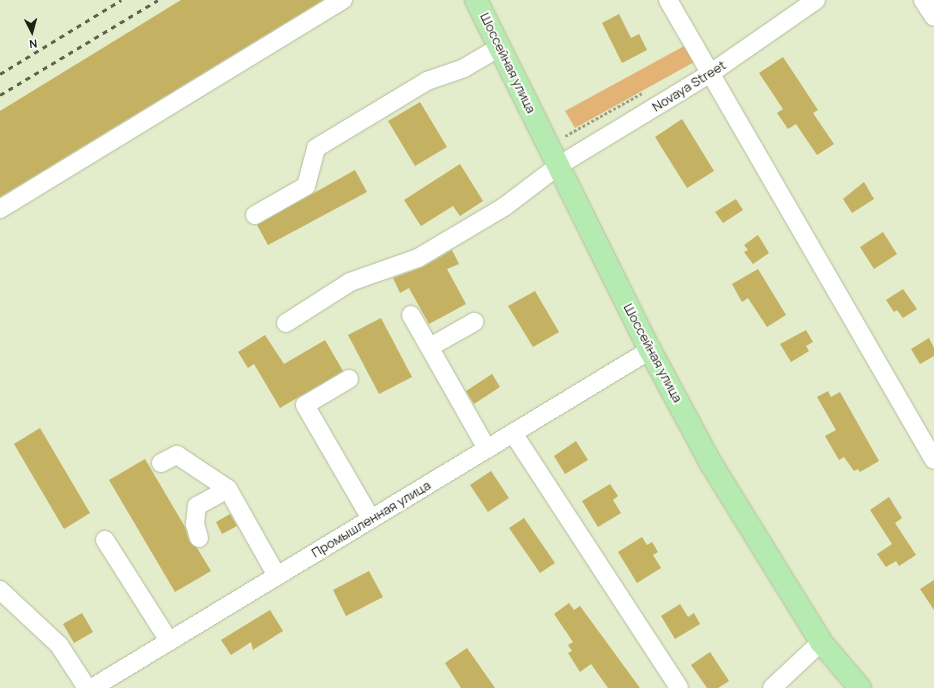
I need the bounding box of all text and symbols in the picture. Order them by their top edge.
street label: Шоссейная улица [477,10,539,116]
north arrow [12,12,52,52]
text: N [29,37,38,52]
street label: Novaya Street [649,57,729,115]
street label: Шоссейная улица [620,301,686,405]
street label: Промышленная улица [309,477,433,561]

